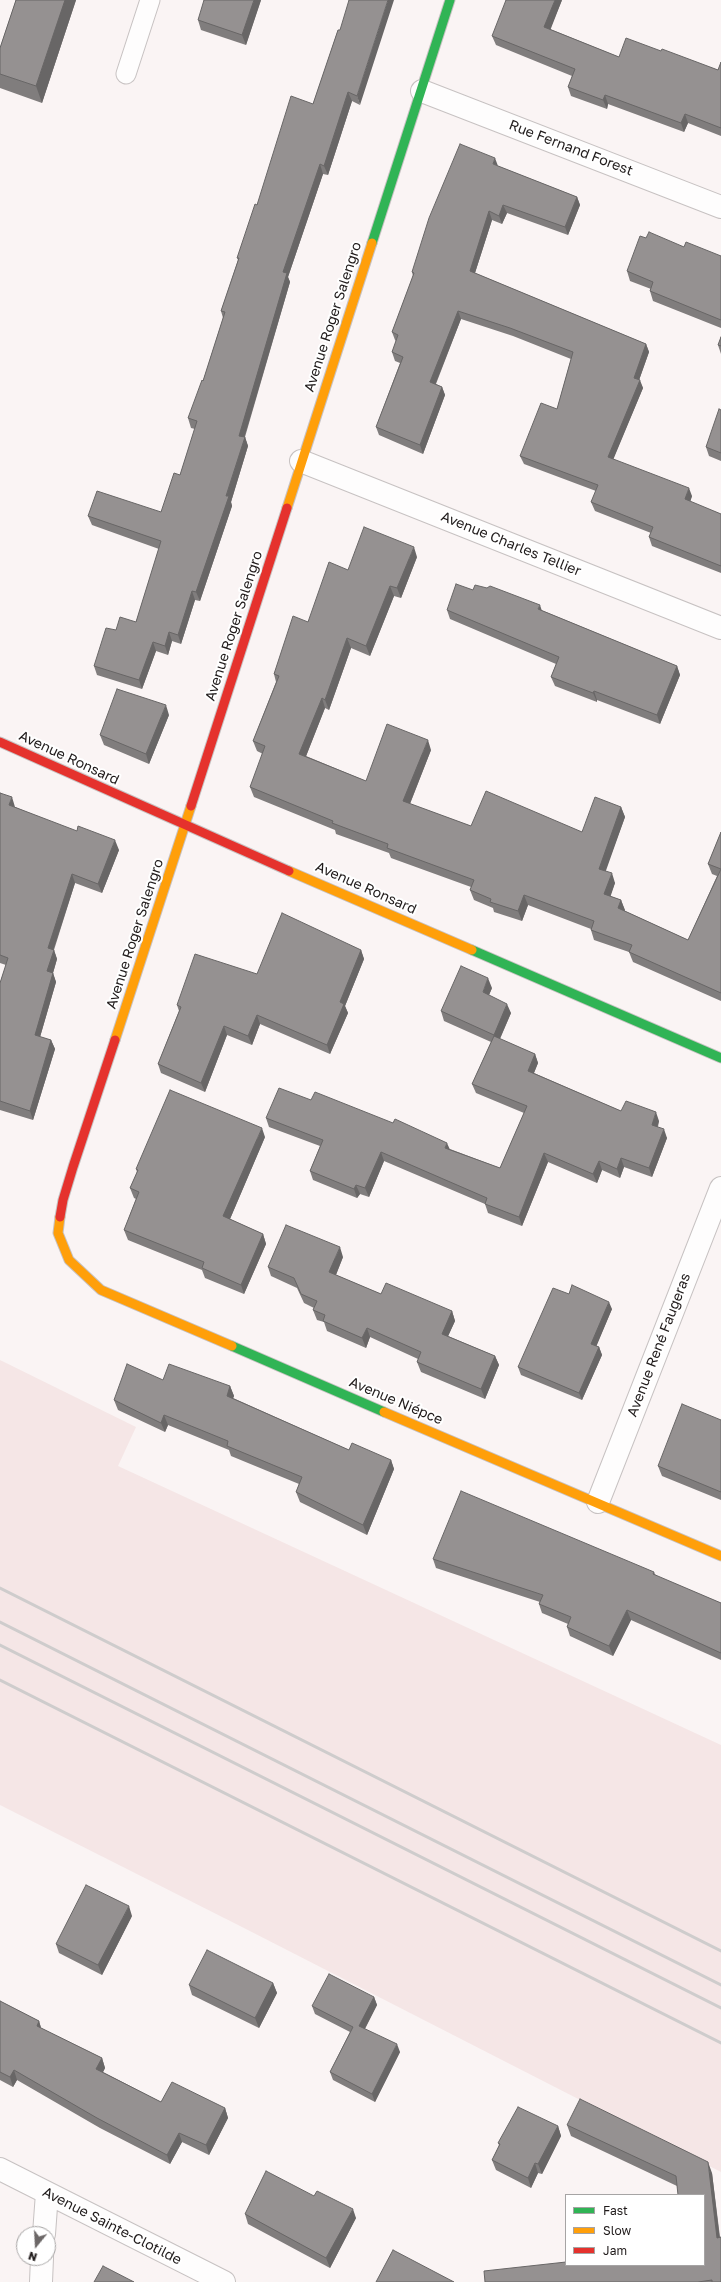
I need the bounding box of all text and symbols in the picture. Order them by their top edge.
street label: Rue Fernand Forest [507,117,635,179]
street label: Avenue Roger Salengro [301,240,365,394]
street label: Avenue Charles Tellier [438,508,584,580]
street label: Avenue Roger Salengro [202,549,266,703]
street label: Avenue Ronsard [16,727,122,789]
street label: Avenue Roger Salengro [103,857,167,1011]
street label: Avenue Ronsard [313,858,419,918]
street label: Avenue René Faugeras [624,1271,694,1419]
street label: Avenue Niépce [347,1374,445,1428]
street label: Avenue Sainte-Clotilde [40,2184,184,2268]
legend [565,2194,705,2266]
text: Fast [603,2203,628,2218]
text: Slow [603,2223,631,2238]
north arrow [16,2226,56,2266]
text: Jam [603,2243,627,2258]
text: N [26,2249,38,2264]

